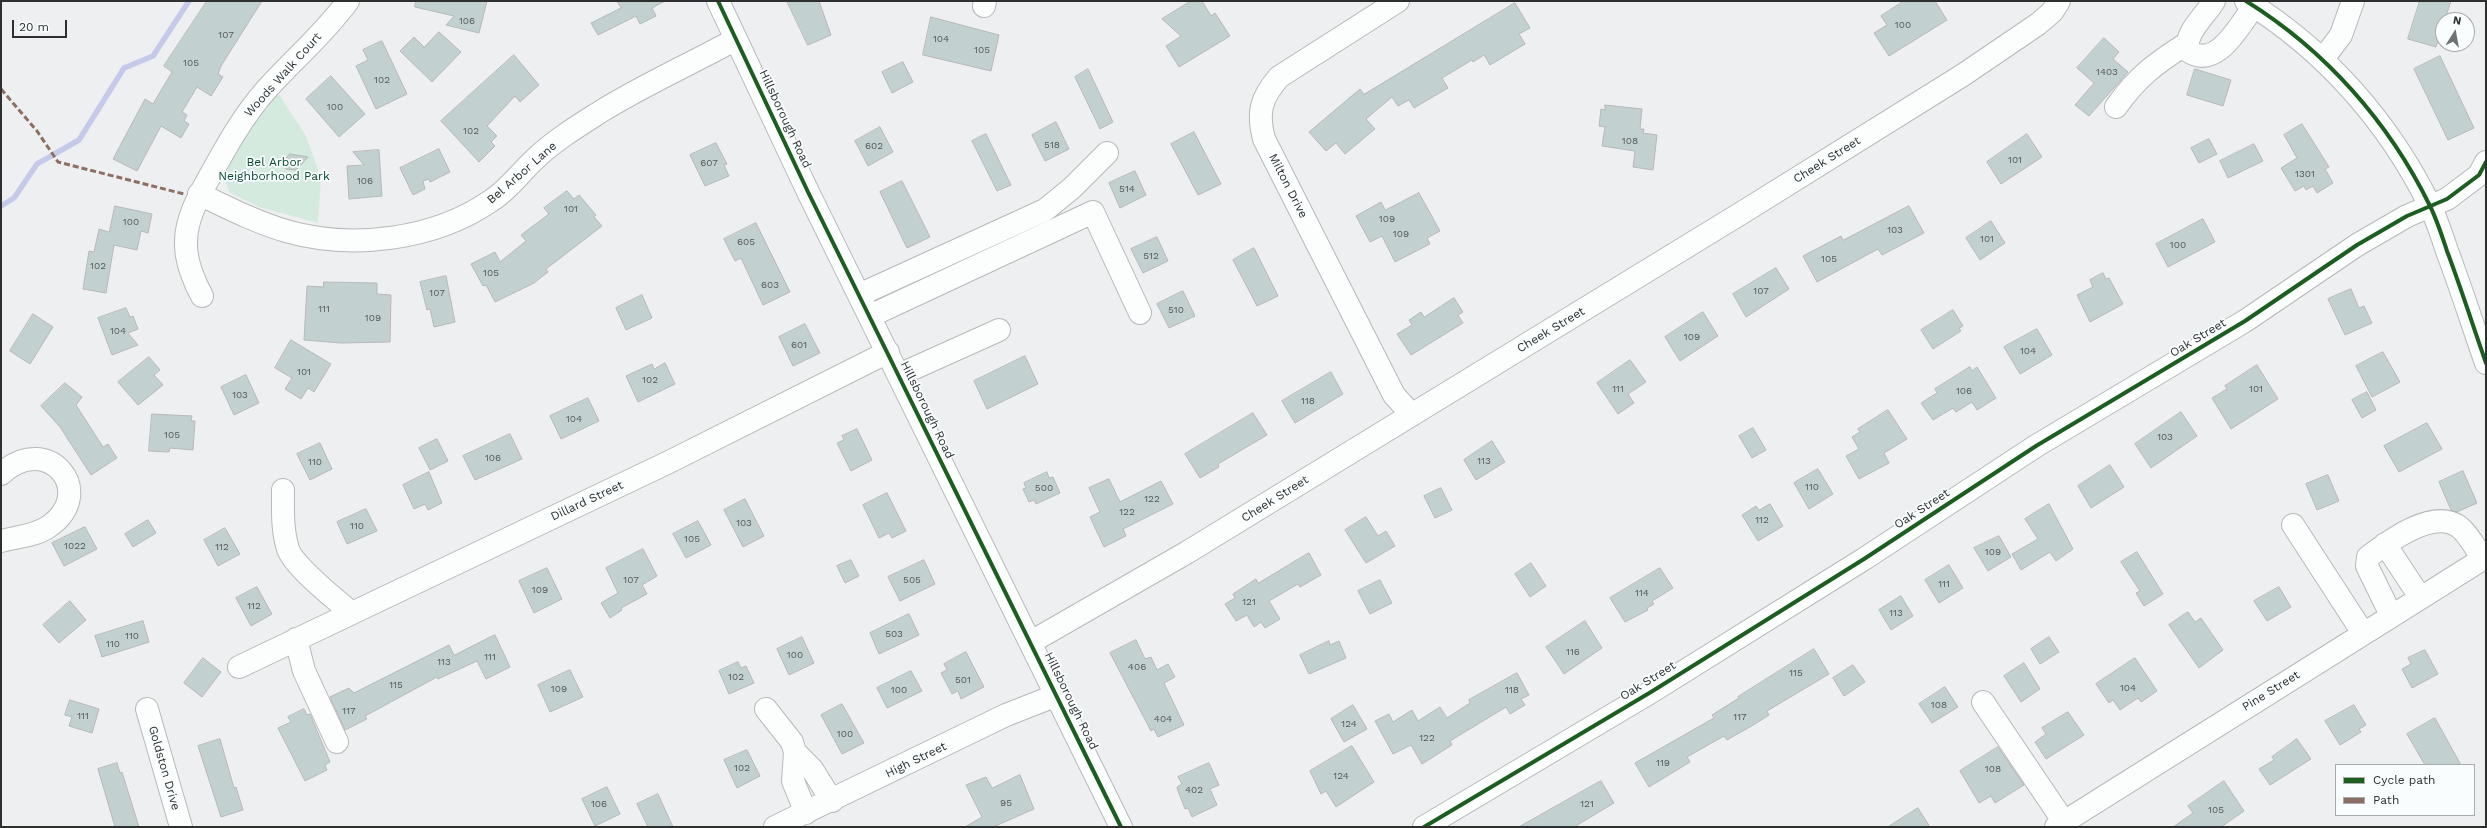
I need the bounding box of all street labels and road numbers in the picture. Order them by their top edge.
street label: Woods Walk Court [241,30,325,120]
street label: Hillsborough Road [756,68,814,170]
street label: Cheek Street [1791,134,1863,186]
street label: Bel Arbor Lane [484,139,560,207]
street label: Milton Drive [1266,151,1310,221]
street label: Cheek Street [1514,304,1588,356]
street label: Oak Street [2167,316,2229,360]
street label: Hillsborough Road [897,359,957,461]
street label: Cheek Street [1239,473,1311,525]
street label: Dillard Street [548,478,626,524]
street label: Oak Street [1892,486,1952,532]
street label: Hillsborough Road [1041,650,1101,752]
street label: Oak Street [1618,658,1678,704]
street label: Pine Street [2240,668,2302,714]
street label: Goldston Drive [145,724,183,812]
street label: High Street [883,739,949,781]

